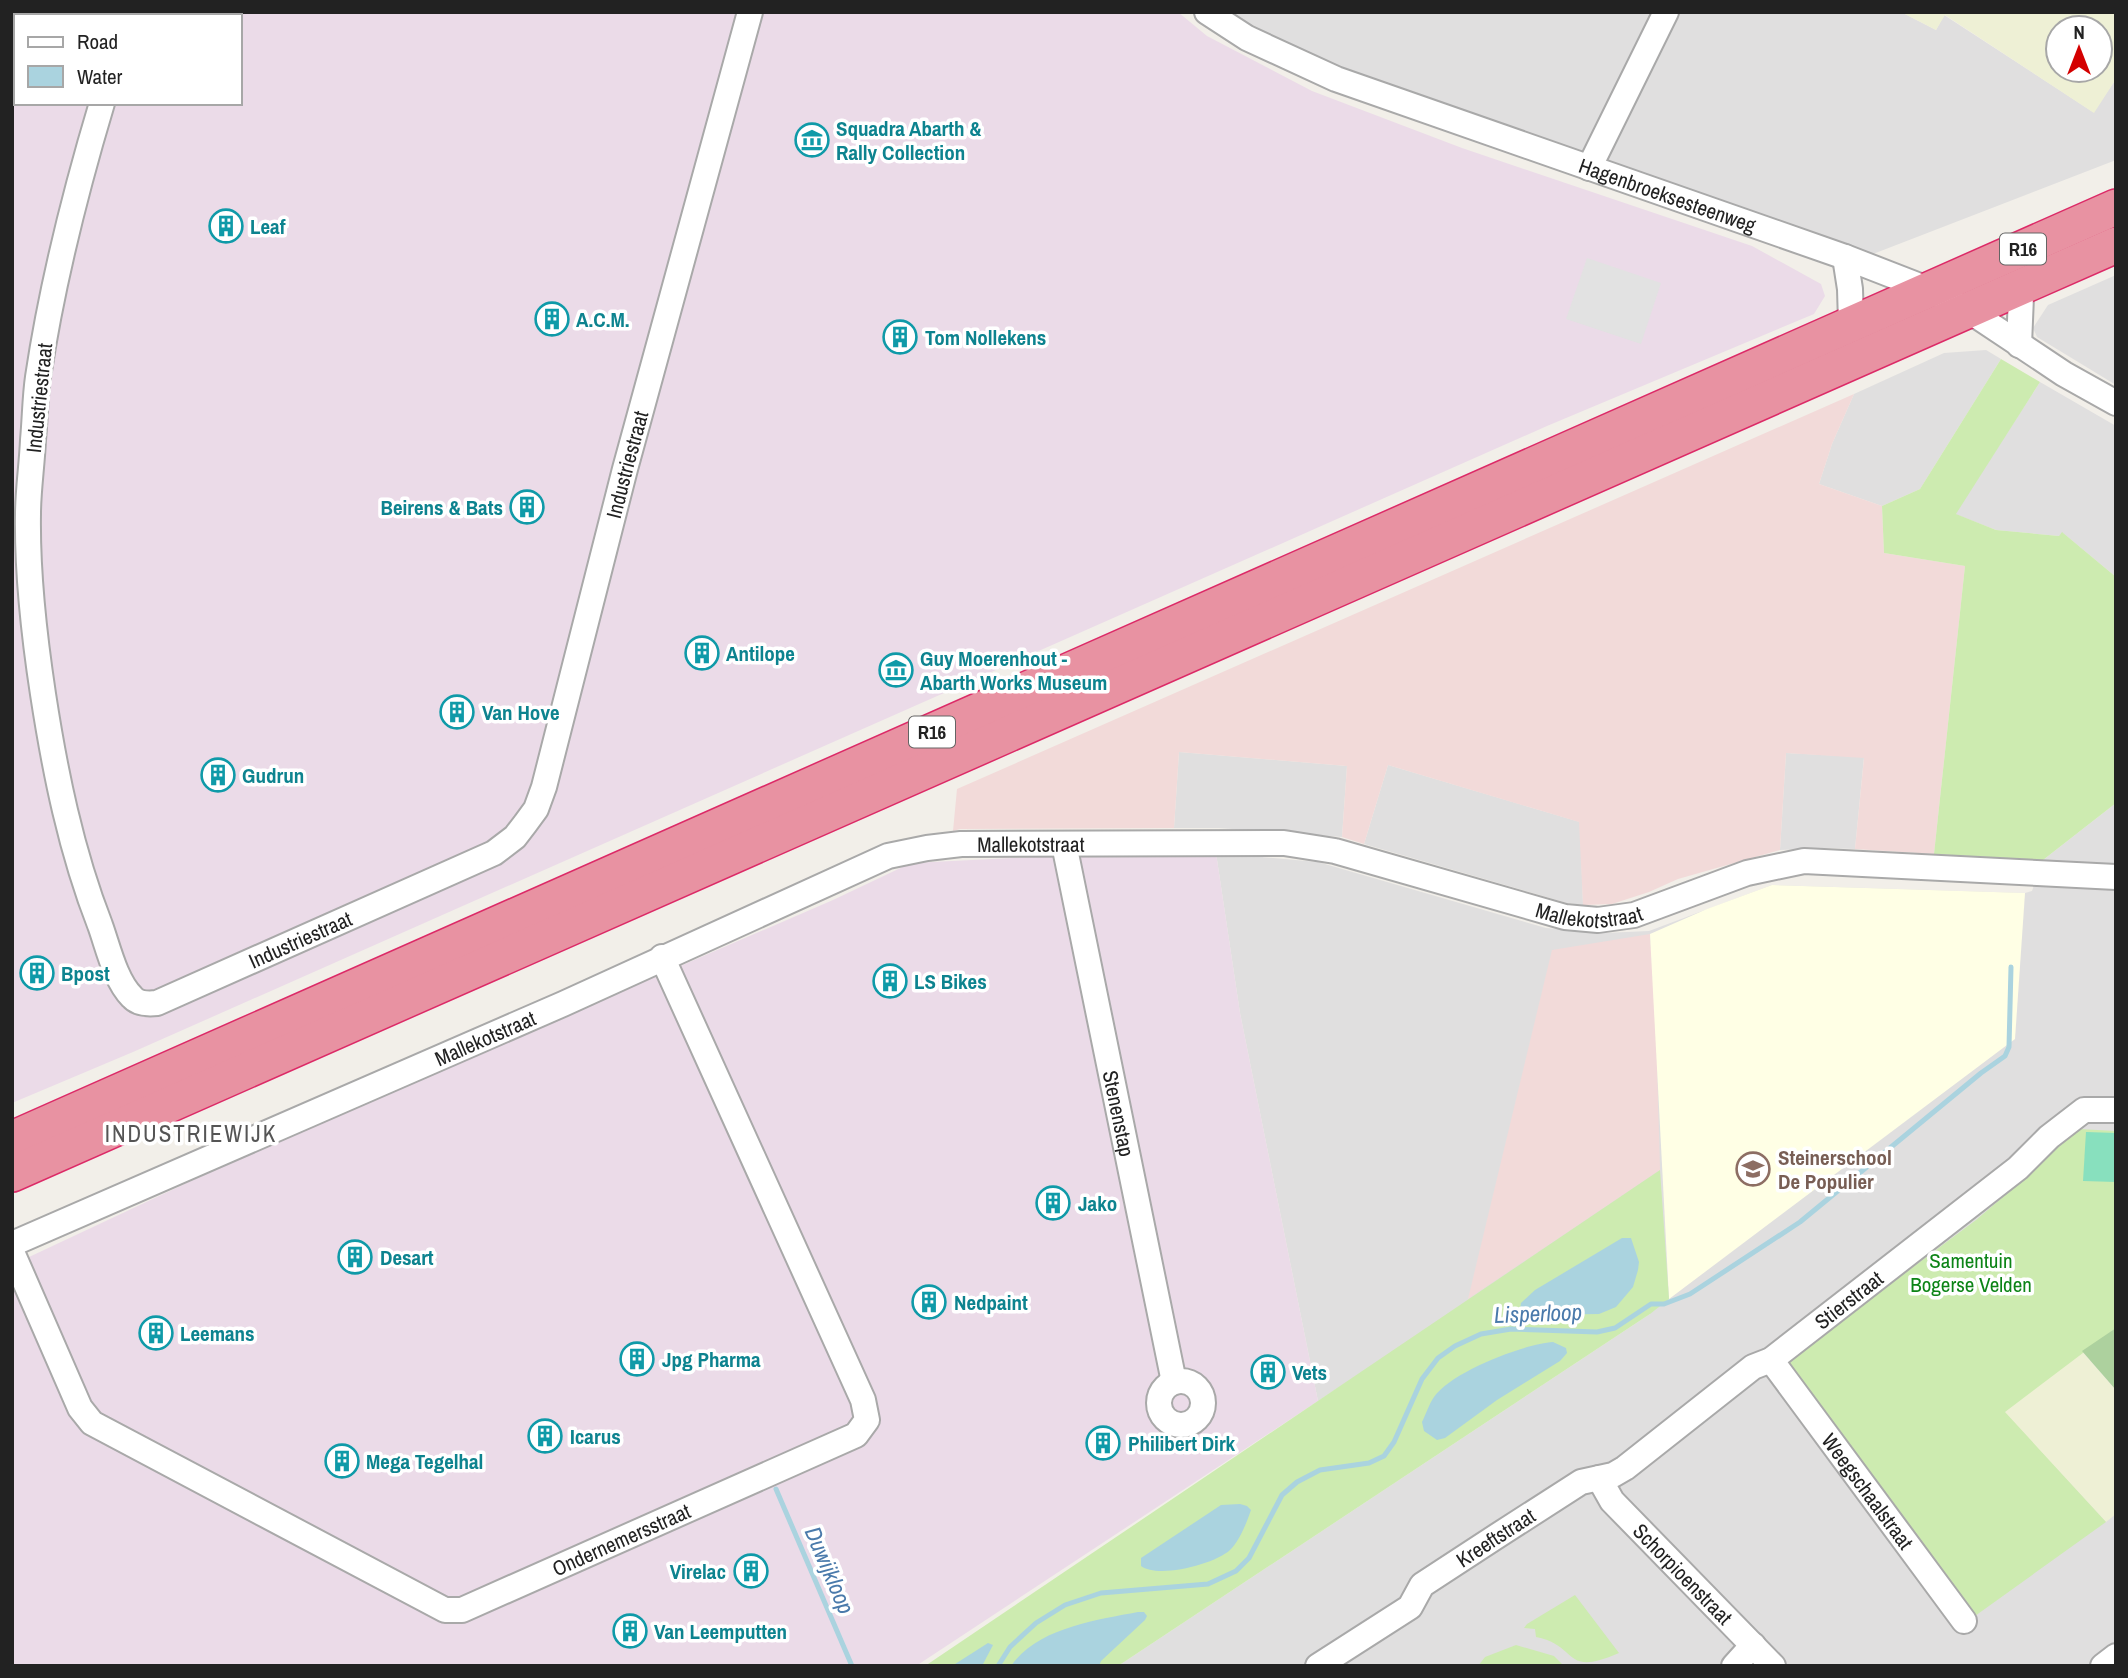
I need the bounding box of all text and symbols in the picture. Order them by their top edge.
legend [14,14,242,105]
north arrow [2044,14,2114,84]
text: N [2073,19,2085,45]
text: Road [77,27,118,56]
text: Water [77,62,123,91]
place label: Squadra Abarth & Rally Collection [836,114,982,167]
museum icon: Squadra Abarth & Rally Collection [793,121,831,159]
street label: Hagenbroeksesteenweg [1575,151,1760,239]
building icon: Leaf [207,207,245,245]
place label: Leaf [250,212,286,241]
road number: R16 [2000,233,2046,264]
building icon: A.C.M. [533,300,571,338]
place label: A.C.M. [576,305,630,334]
building icon: Tom Nollekens [881,318,919,356]
place label: Tom Nollekens [925,323,1046,352]
street label: Industriestraat [19,342,59,454]
street label: Industriestraat [599,407,655,521]
building icon: Beirens & Bats [508,488,546,526]
place label: Beirens & Bats [381,493,503,522]
building icon: Antilope [683,634,721,672]
place label: Antilope [726,639,795,668]
place label: Guy Moerenhout - Abarth Works Museum [920,644,1107,697]
museum icon: Guy Moerenhout - Abarth Works Museum [877,651,915,689]
building icon: Van Hove [438,693,476,731]
place label: Van Hove [482,698,560,727]
road number: R16 [909,716,955,748]
building icon: Gudrun [199,756,237,794]
place label: Gudrun [242,761,304,790]
street label: Mallekotstraat [977,829,1085,858]
street label: Mallekotstraat [1532,895,1647,935]
street label: Industriestraat [244,904,356,975]
building icon: Bpost [18,954,56,992]
place label: Bpost [61,959,110,988]
building icon: LS Bikes [871,962,909,1000]
place label: LS Bikes [914,967,987,996]
street label: Mallekotstraat [430,1003,540,1073]
street label: Stenenstap [1096,1068,1142,1159]
district label: INDUSTRIEWIJK [105,1118,277,1149]
place label: Steinerschool De Populier [1778,1143,1892,1196]
school or university icon: Steinerschool De Populier [1734,1150,1772,1188]
building icon: Jako [1034,1184,1072,1222]
place label: Jako [1078,1189,1117,1218]
building icon: Desart [336,1238,374,1276]
place label: Desart [380,1243,434,1272]
park label: Samentuin Bogerse Velden [1910,1246,2032,1299]
street label: Stierstraat [1808,1264,1889,1336]
building icon: Nedpaint [910,1283,948,1321]
place label: Nedpaint [954,1288,1028,1317]
water label: Lisperloop [1493,1296,1583,1330]
building icon: Leemans [137,1314,175,1352]
place label: Leemans [180,1319,255,1348]
building icon: Jpg Pharma [618,1340,656,1378]
place label: Jpg Pharma [662,1345,761,1374]
building icon: Vets [1249,1353,1287,1391]
place label: Vets [1292,1358,1327,1387]
building icon: Icarus [526,1417,564,1455]
place label: Icarus [570,1422,621,1451]
building icon: Philibert Dirk [1084,1424,1122,1462]
street label: Weegschaalstraat [1815,1427,1921,1555]
place label: Philibert Dirk [1128,1429,1236,1458]
building icon: Mega Tegelhal [323,1442,361,1480]
place label: Mega Tegelhal [366,1447,483,1476]
street label: Ondernemersstraat [547,1496,695,1583]
street label: Kreeftstraat [1450,1501,1541,1574]
street label: Schorpioenstraat [1627,1517,1739,1631]
water label: Duwijkloop [798,1521,862,1619]
building icon: Virelac [732,1552,770,1590]
place label: Virelac [670,1557,726,1586]
building icon: Van Leemputten [611,1612,649,1650]
place label: Van Leemputten [654,1617,787,1646]

